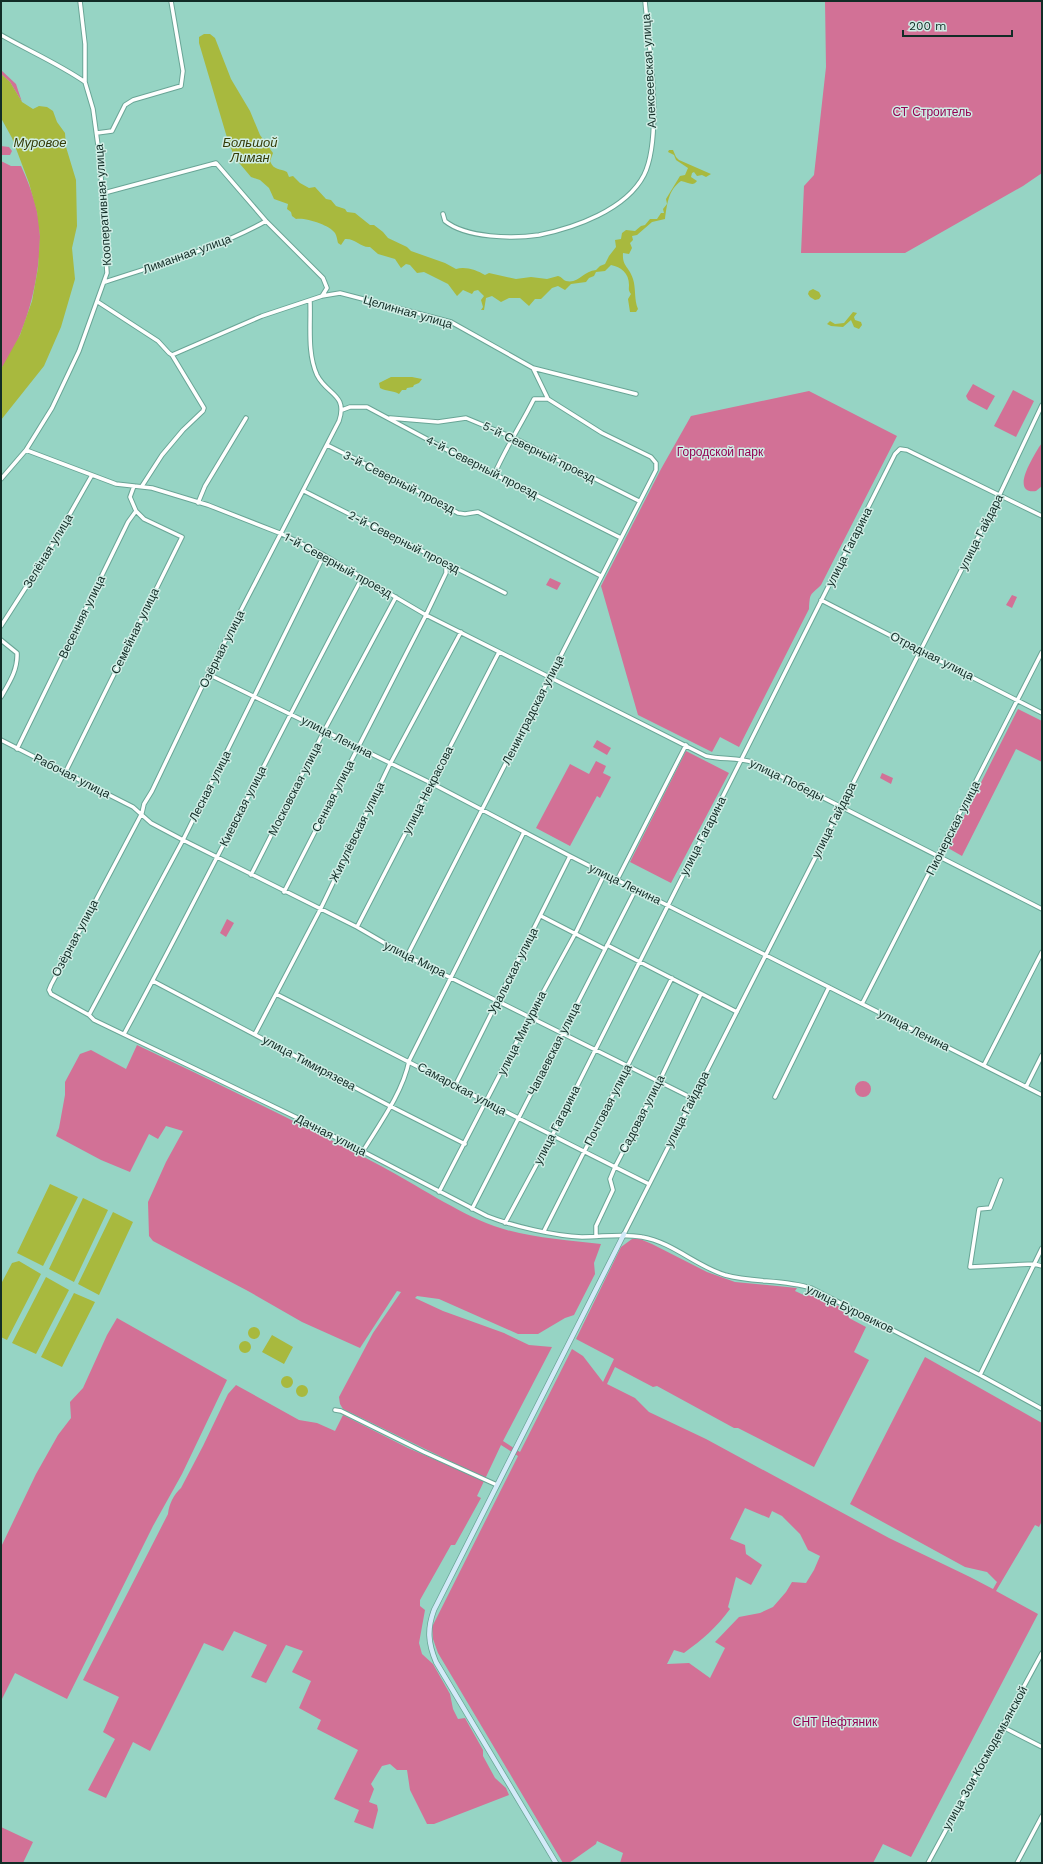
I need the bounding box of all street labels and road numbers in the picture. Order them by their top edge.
street label: Алексеевская улица [639,13,659,128]
street label: Кооперативная улица [92,143,114,266]
street label: Лиманная улица [141,231,233,276]
street label: Целинная улица [362,293,455,332]
street label: 5-й Северный проезд [480,419,598,485]
street label: 4-й Северный проезд [424,433,540,501]
street label: 3-й Северный проезд [341,448,457,516]
street label: улица Гайдара [956,491,1006,572]
street label: улица Гагарина [823,505,875,589]
street label: 2-й Северный проезд [346,508,462,576]
street label: Зелёная улица [20,511,76,591]
street label: 1-й Северный проезд [282,530,394,600]
street label: Весенняя улица [56,573,108,661]
street label: Семейная улица [108,585,162,676]
street label: Озёрная улица [196,608,248,690]
street label: Отрадная улица [888,629,976,683]
street label: Ленинградская улица [499,653,567,767]
street label: улица Ленина [299,713,375,761]
street label: Московская улица [265,740,325,838]
street label: улица Некрасова [400,743,456,836]
street label: Лесная улица [186,748,234,824]
street label: Рабочая улица [31,751,113,801]
street label: улица Победы [747,756,827,804]
street label: Сенная улица [309,757,357,834]
street label: Киевская улица [217,763,269,849]
street label: Пионерская улица [923,778,983,877]
street label: Жигулёвская улица [327,779,387,884]
street label: улица Гайдара [809,779,859,860]
street label: улица Гагарина [677,794,729,878]
street label: улица Ленина [587,861,664,908]
street label: Озёрная улица [49,897,101,979]
street label: Уральская улица [485,925,541,1017]
street label: улица Мира [382,938,449,980]
street label: улица Мичурина [495,988,549,1077]
street label: Чапаевская улица [524,1000,584,1098]
street label: улица Ленина [876,1006,952,1054]
street label: улица Тимирязева [260,1033,358,1094]
street label: Самарская улица [415,1060,509,1119]
street label: Почтовая улица [581,1062,635,1148]
street label: улица Гайдара [662,1068,712,1149]
street label: Садовая улица [616,1072,668,1155]
street label: улица Гагарина [531,1083,583,1167]
street label: Дачная улица [293,1111,369,1159]
street label: улица Буровиков [804,1282,896,1336]
street label: улица Зои Космодемьянской [940,1684,1030,1832]

